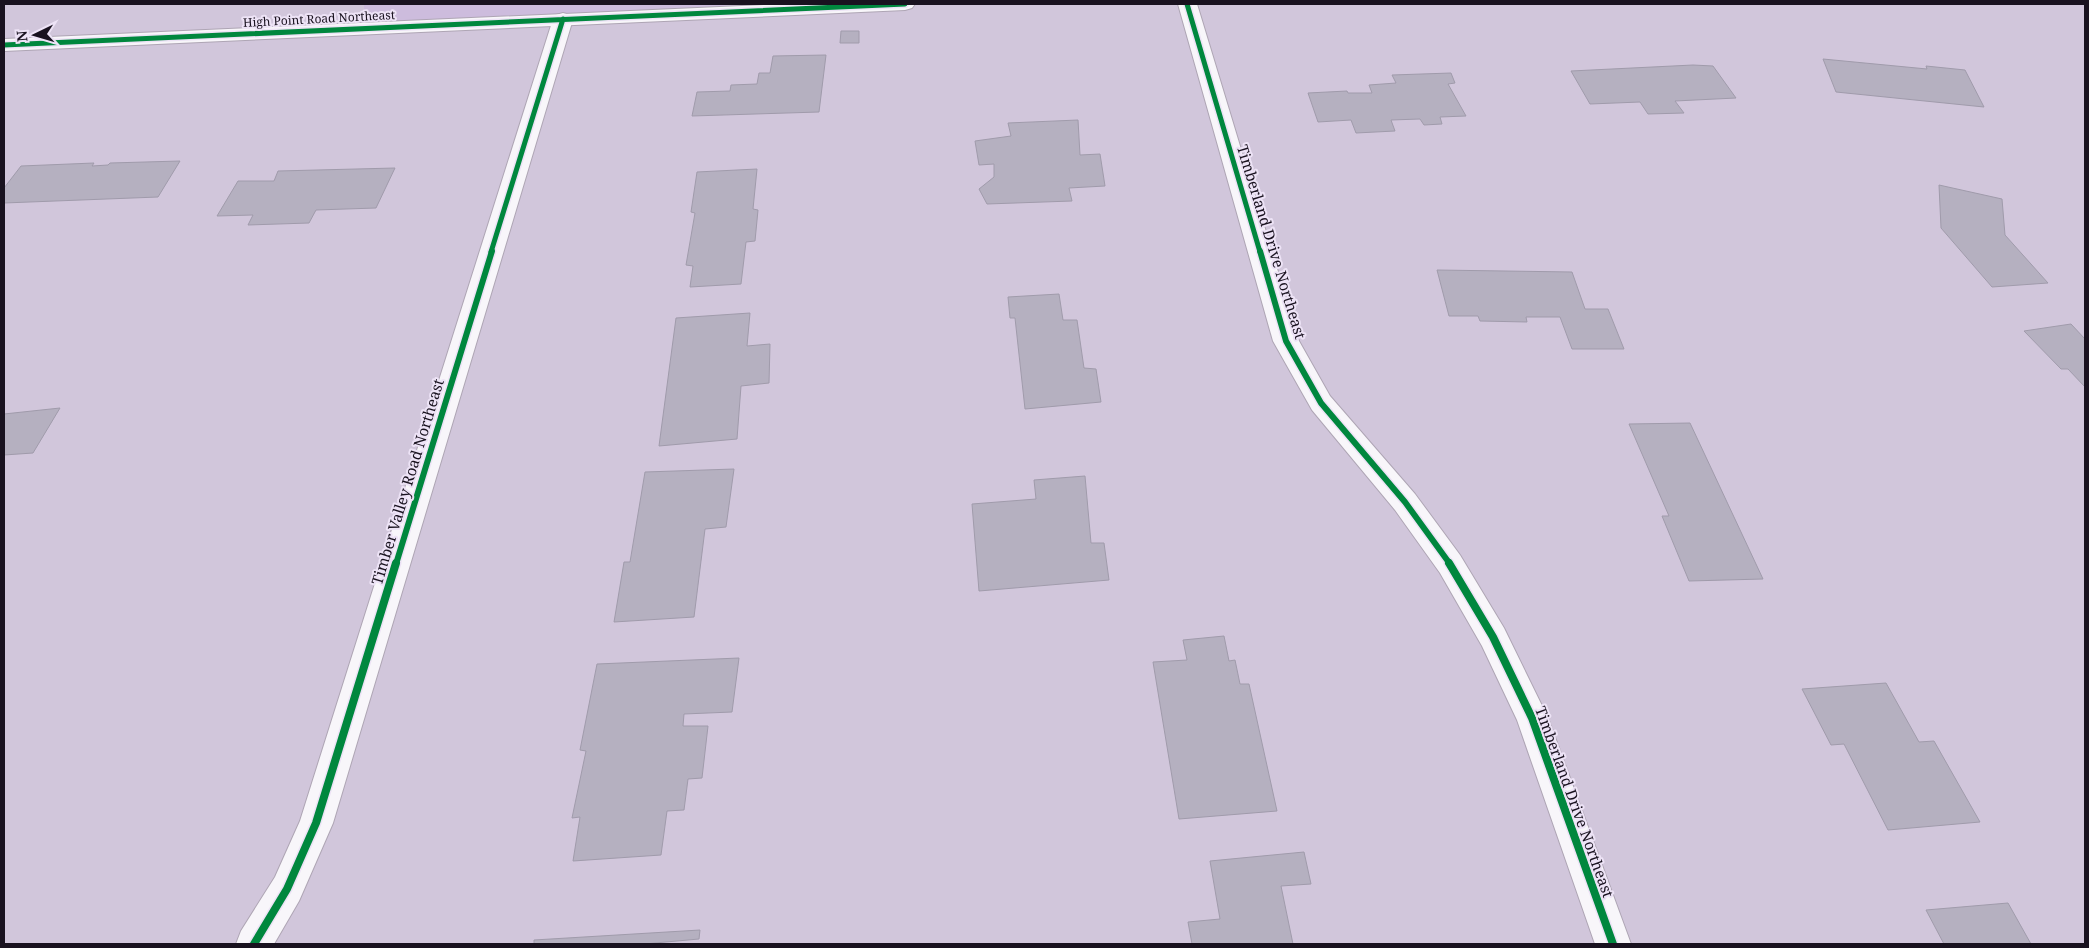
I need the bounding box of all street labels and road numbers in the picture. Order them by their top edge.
street label: High Point Road Northeast [243,6,395,31]
street label: Timberland Drive Northeast [1233,142,1311,341]
street label: Timber Valley Road Northeast [366,376,448,587]
street label: Timberland Drive Northeast [1531,703,1619,900]

